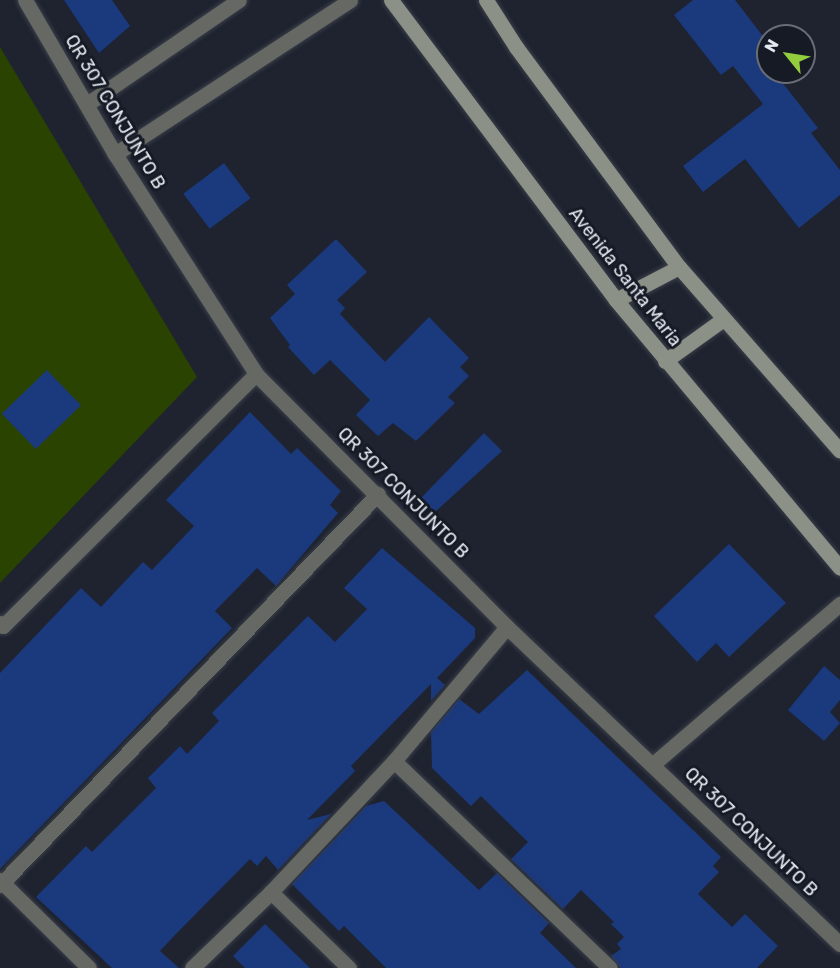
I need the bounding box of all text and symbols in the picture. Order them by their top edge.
north arrow [756,24,816,84]
street label: QR 307 CONJUNTO B [60,31,170,193]
text: N [761,36,783,55]
street label: Avenida Santa Maria [564,203,686,351]
street label: QR 307 CONJUNTO B [333,423,473,563]
street label: QR 307 CONJUNTO B [680,763,822,901]

